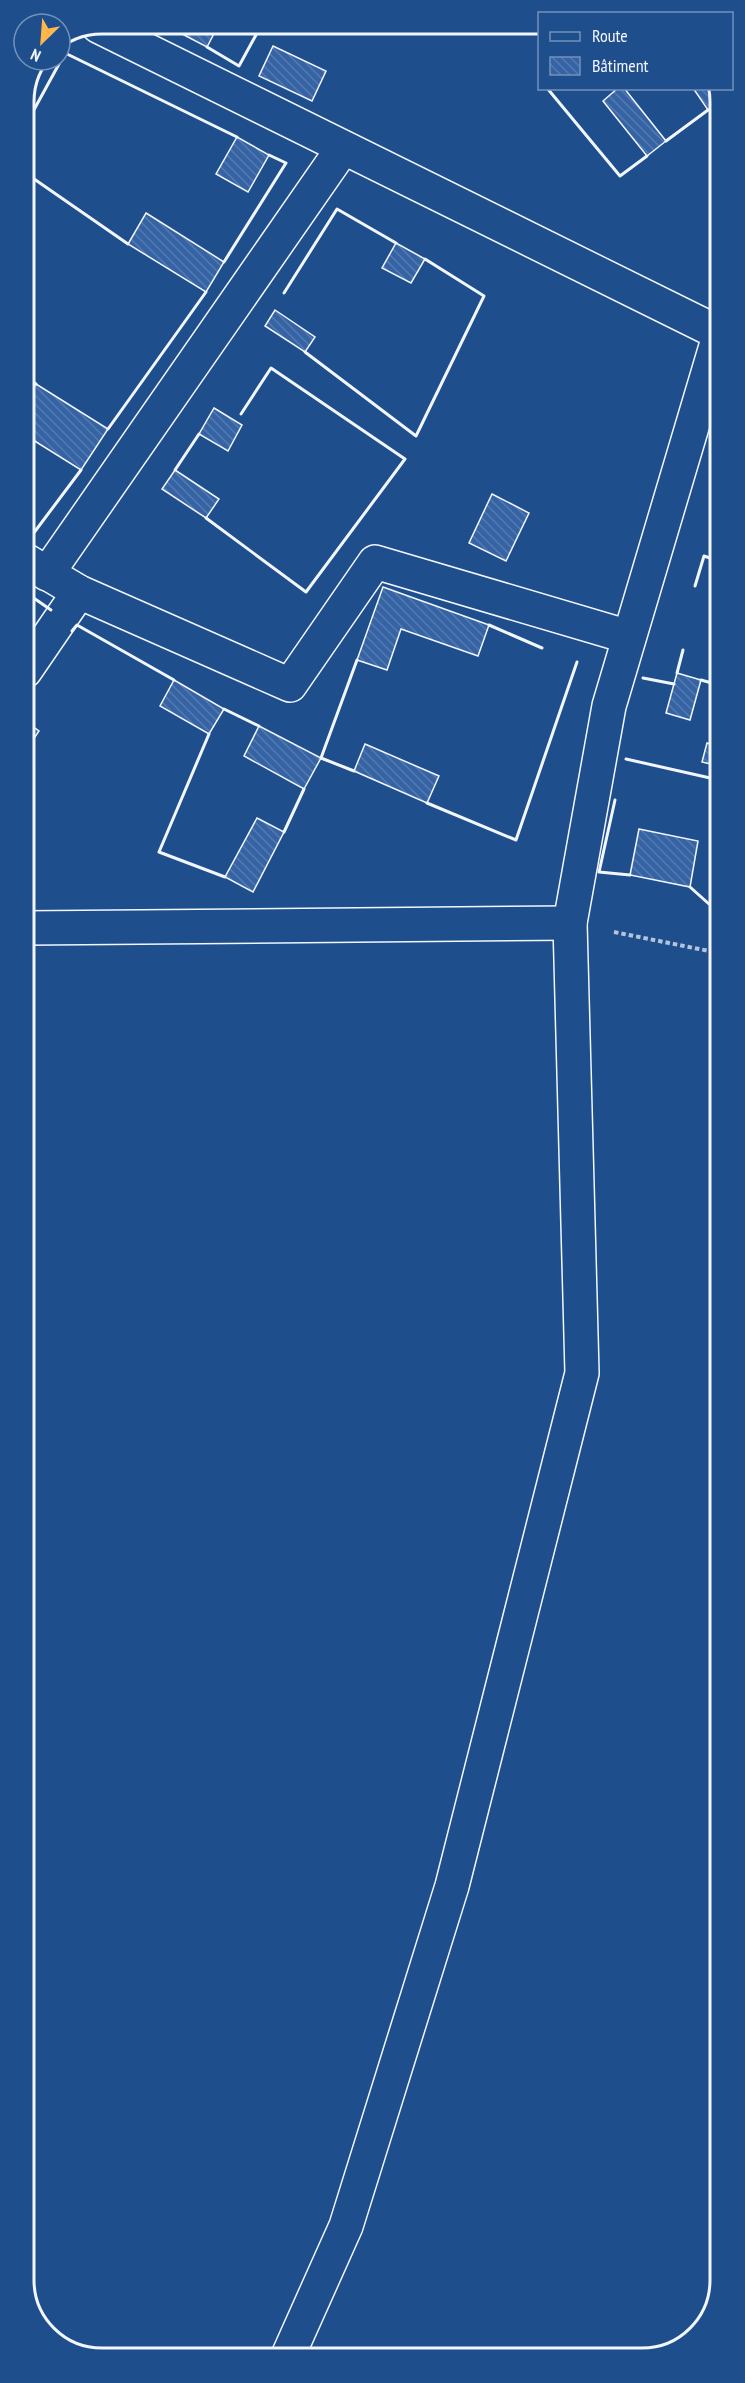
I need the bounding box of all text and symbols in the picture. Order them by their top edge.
north arrow [12,12,72,72]
legend [538,12,733,90]
text: Route [592,24,628,47]
text: N [28,45,44,66]
text: Bâtiment [592,54,649,77]

